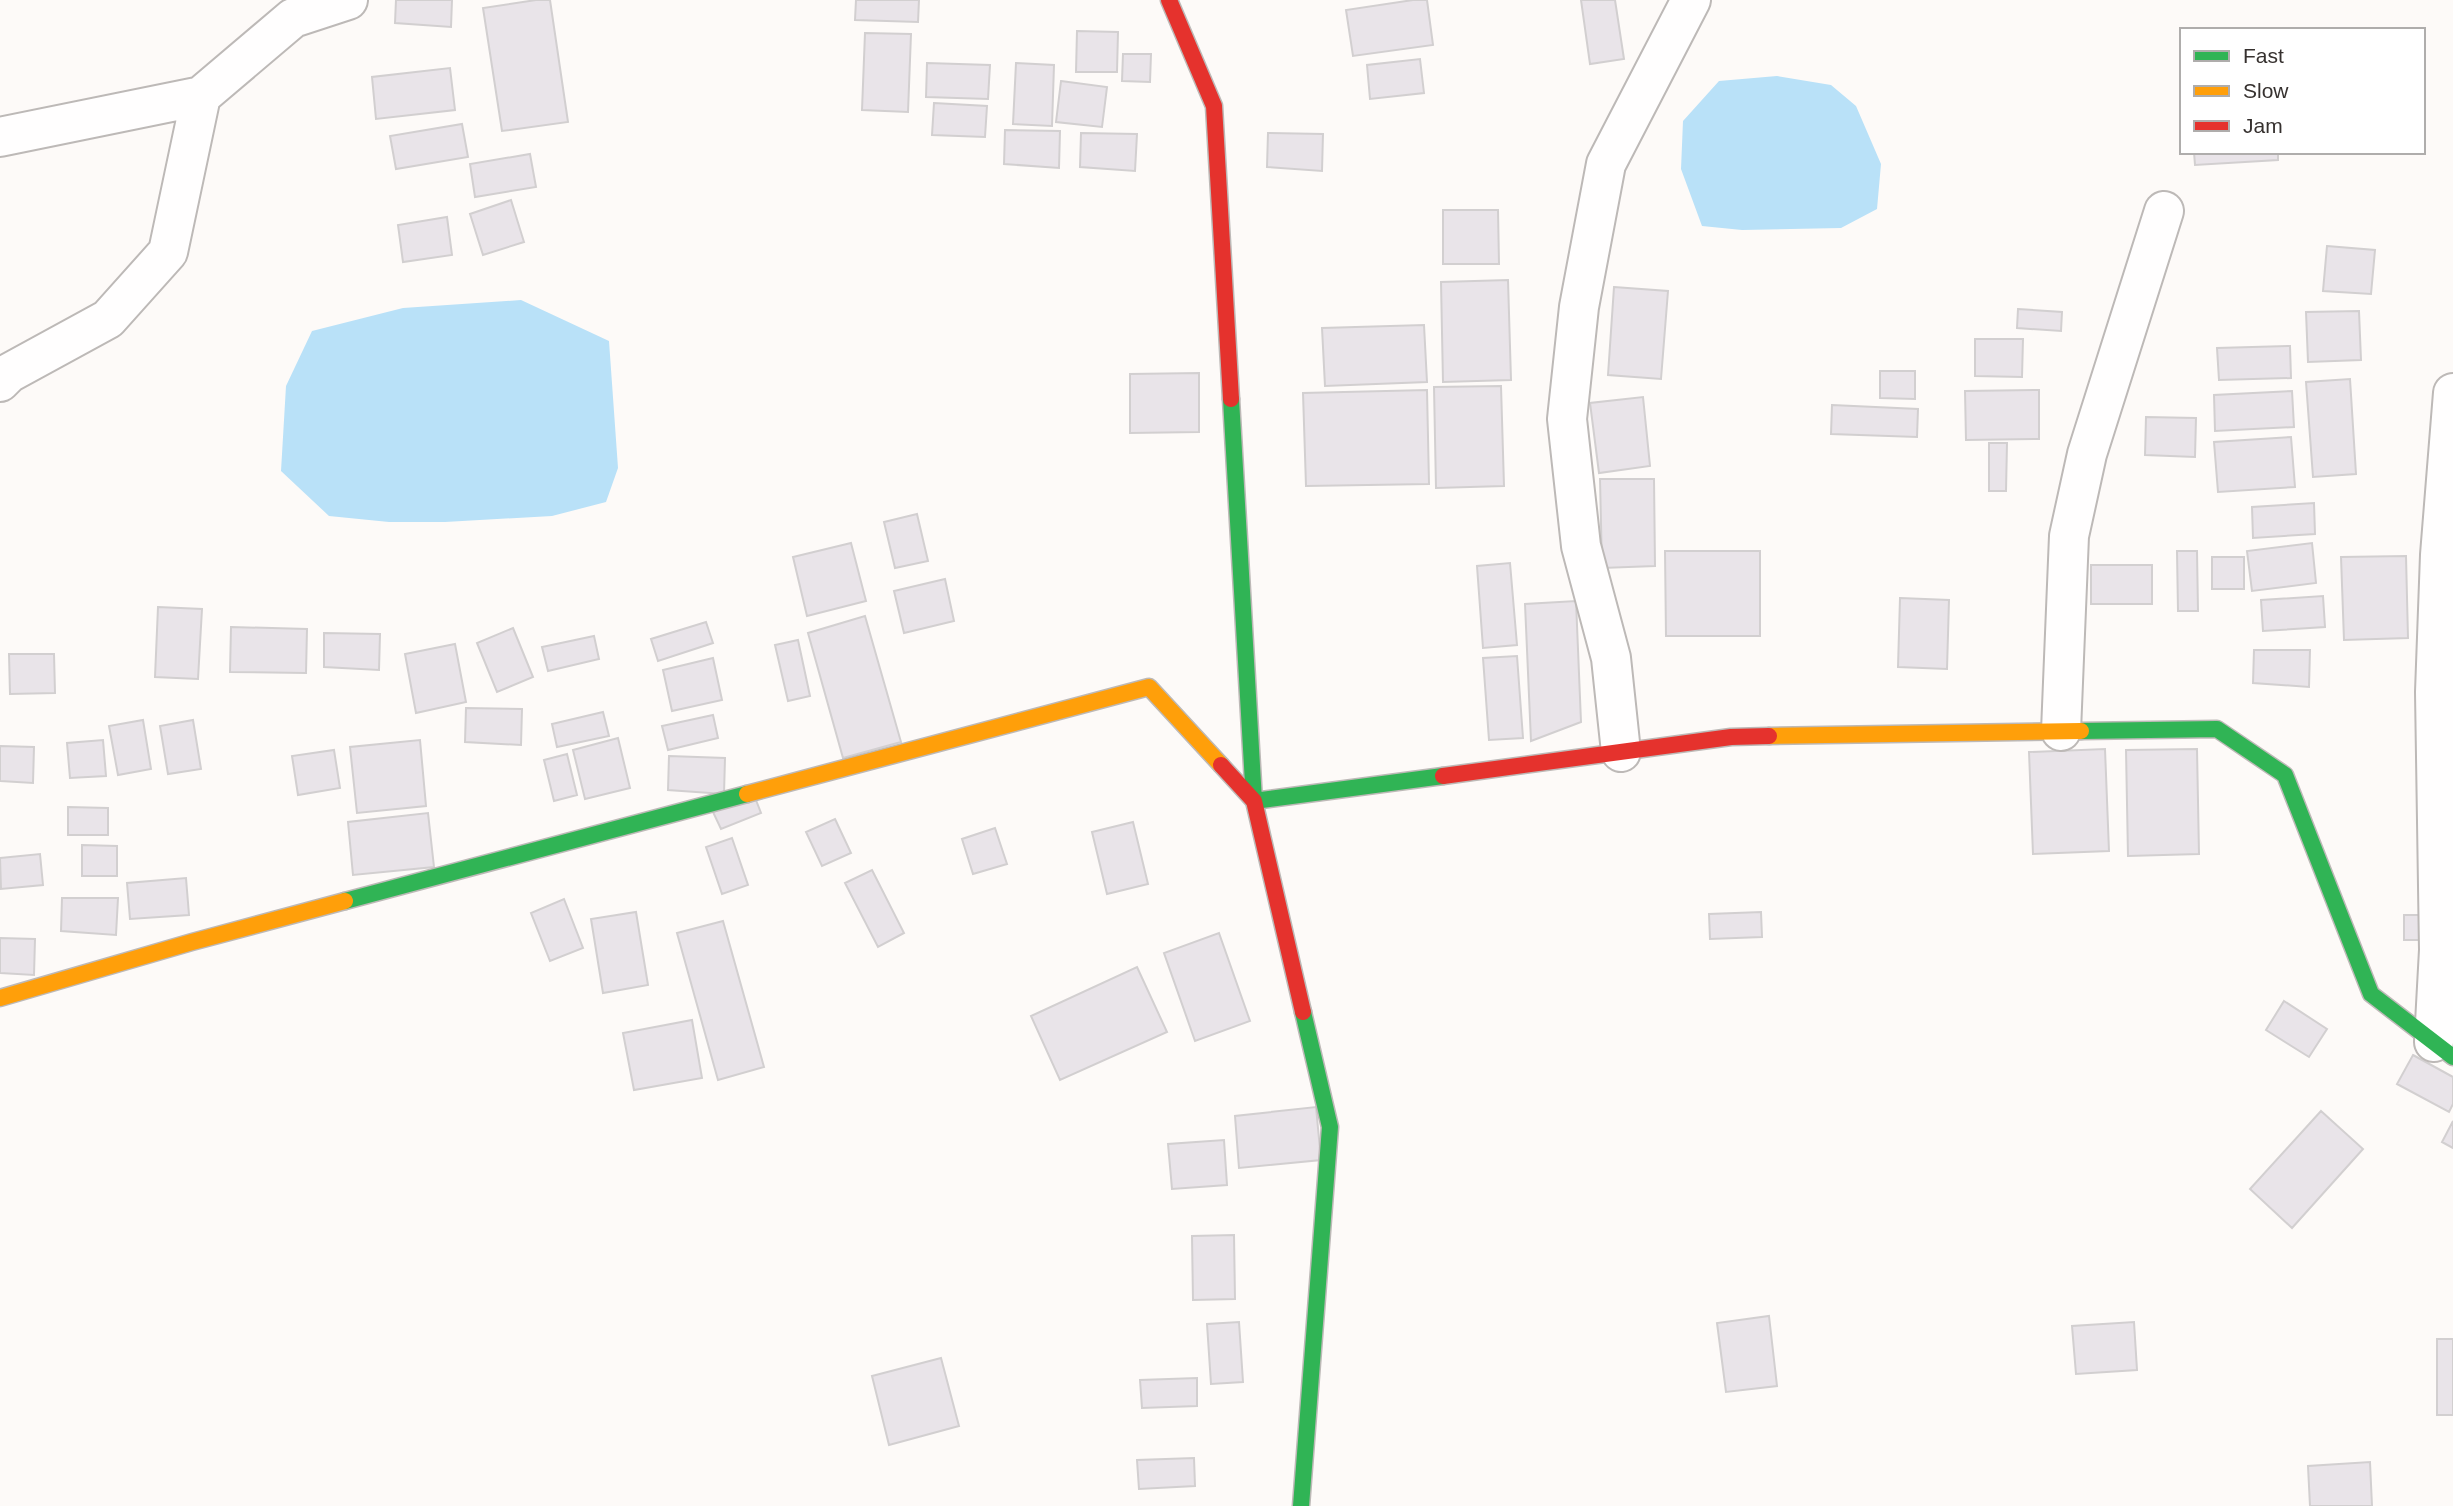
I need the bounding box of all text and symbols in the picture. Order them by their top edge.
legend [2180,28,2425,154]
text: Fast [2243,44,2284,67]
text: Slow [2243,79,2289,102]
text: Jam [2243,114,2283,137]

